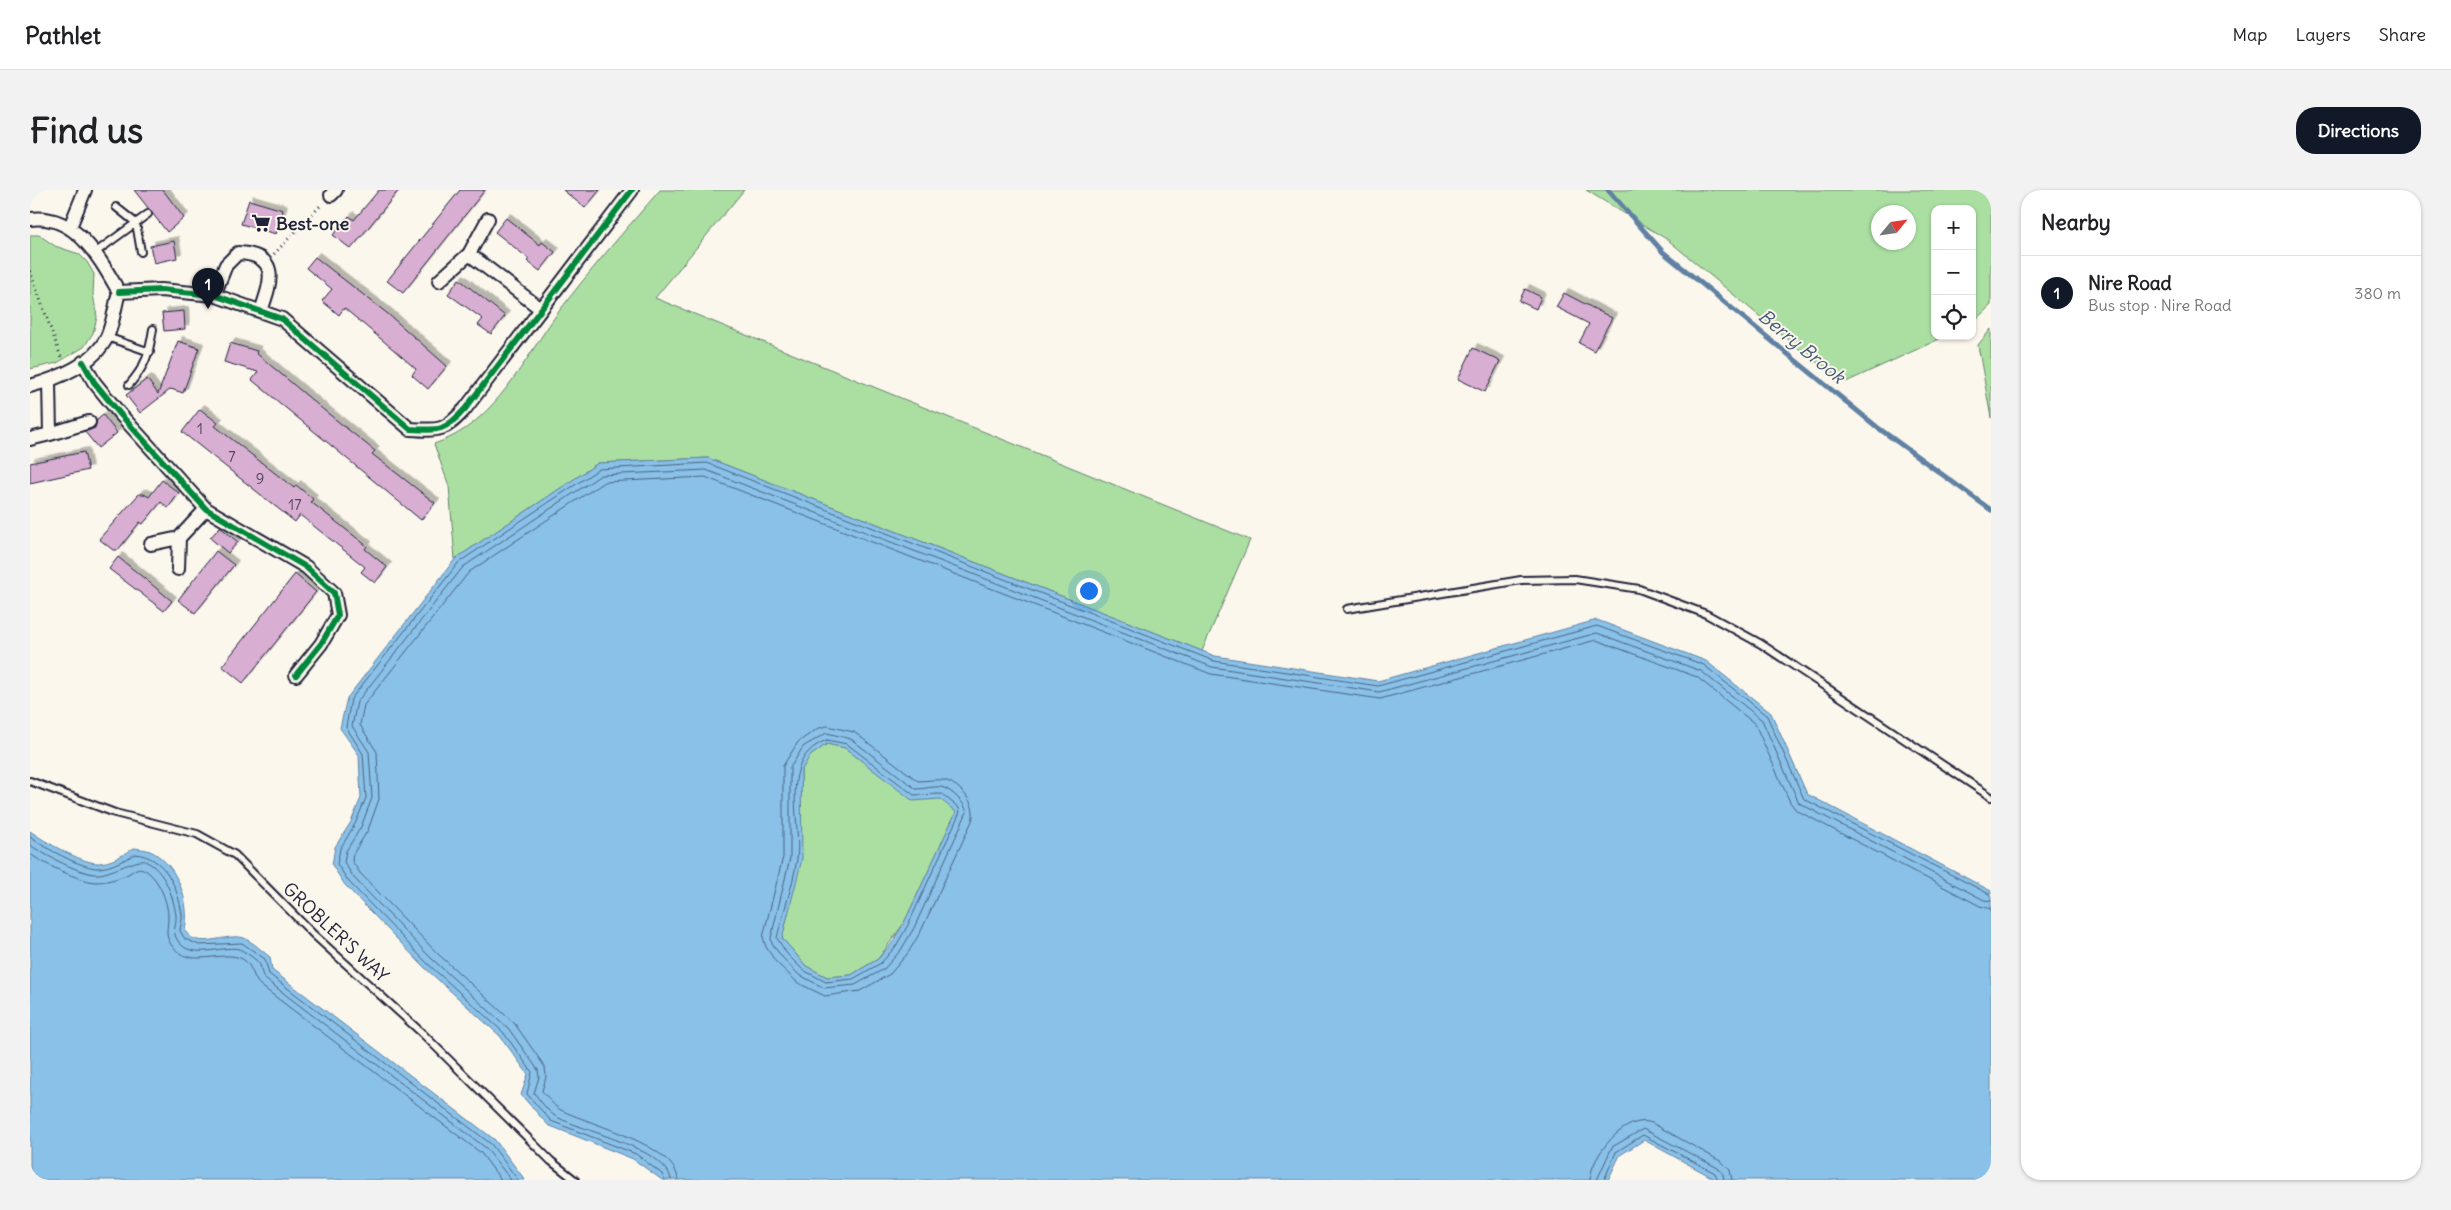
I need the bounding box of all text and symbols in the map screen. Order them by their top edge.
text: Pathlet [25,20,101,50]
text: Map [2232,23,2267,46]
text: Layers [2295,23,2351,46]
text: Share [2379,23,2426,46]
button: Directions [2296,107,2421,154]
text: Find us [30,108,143,152]
north arrow [1871,205,1916,250]
map controls [1931,205,1976,340]
button: + [1931,205,1976,250]
text: Nearby [2041,209,2111,236]
supermarket icon: Best-one [250,212,272,234]
place label: Best-one [276,212,350,235]
button: − [1931,250,1976,295]
pin: 1 [192,268,224,309]
text: Nire Road [2088,271,2172,295]
text: 1 [2054,283,2060,303]
text: 380 m [2354,283,2401,303]
button: locate [1931,295,1976,340]
text: Bus stop · Nire Road [2088,295,2231,315]
water label: Berry Brook [1754,304,1851,389]
house number: 1 [197,419,203,438]
house number: 7 [228,447,236,466]
house number: 9 [256,469,264,488]
house number: 17 [288,495,302,514]
your location [1076,578,1102,604]
street label: GROBLER'S WAY [278,877,394,987]

